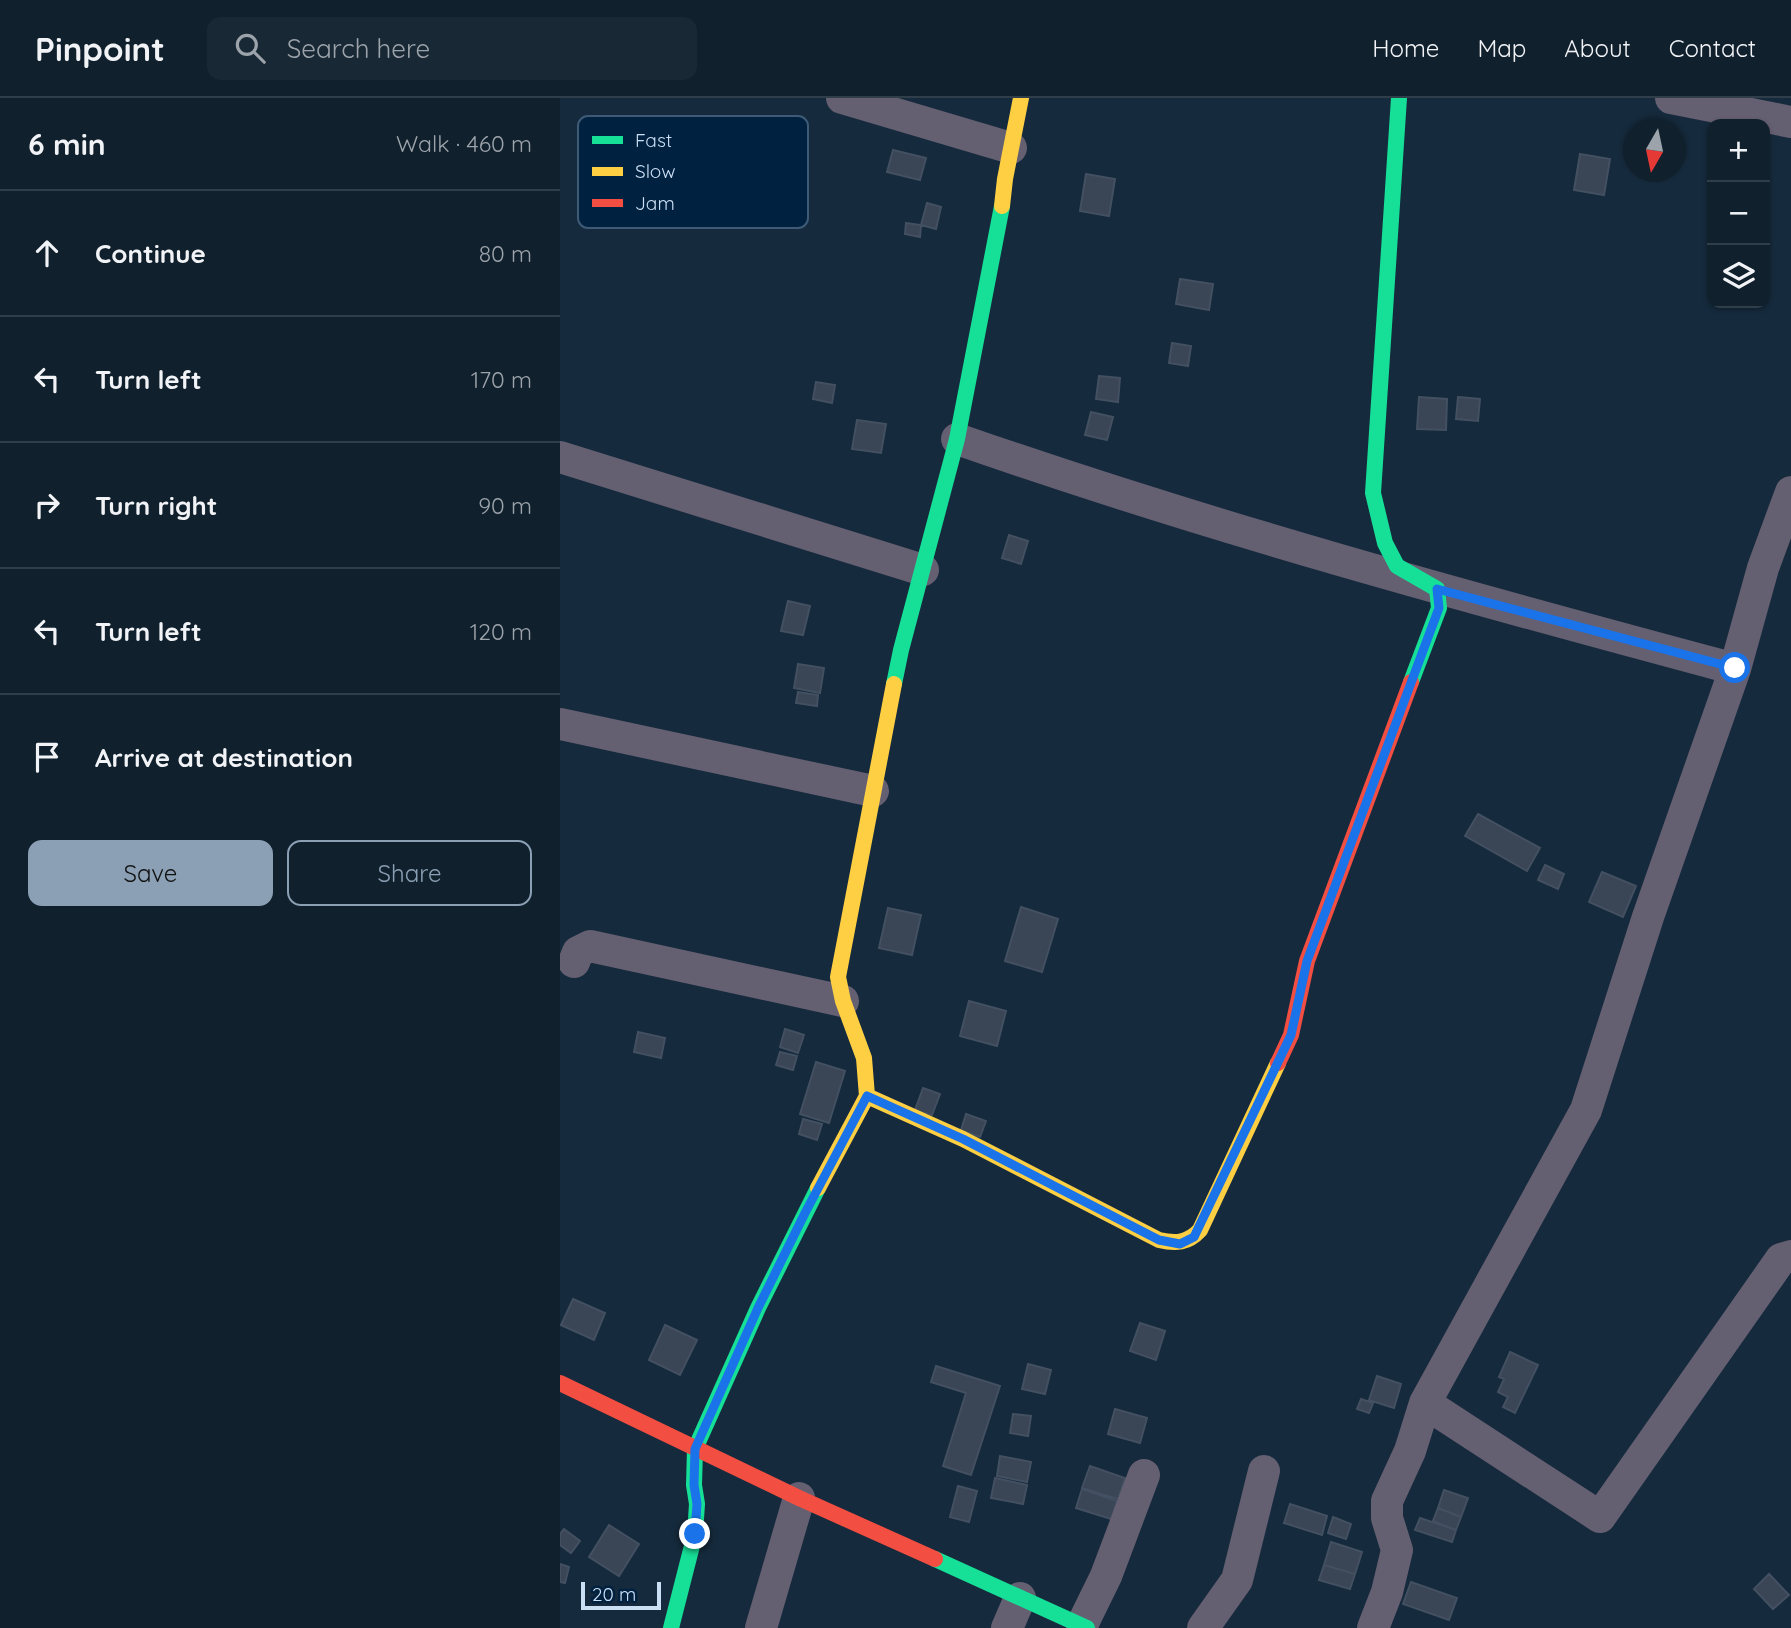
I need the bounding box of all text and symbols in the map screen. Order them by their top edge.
search box [207,17,697,80]
text: Pinpoint [35,28,165,69]
icon: search [231,29,269,67]
text: Search here [287,32,430,65]
text: Home [1372,33,1439,63]
text: Map [1477,33,1526,63]
text: About [1564,33,1631,63]
text: Contact [1669,33,1756,63]
legend [578,116,808,228]
north arrow [1623,119,1686,182]
map controls [1707,119,1770,308]
button: + [1707,119,1770,182]
text: 6 min [28,125,106,163]
text: Fast [635,128,672,152]
text: Walk · 460 m [396,129,532,158]
text: Slow [635,159,676,183]
button: − [1707,182,1770,245]
text: Jam [635,191,675,215]
icon: ahead [28,234,66,272]
text: Continue [95,237,206,270]
text: 80 m [479,239,532,268]
button: layers [1707,245,1770,308]
icon: left [28,360,66,398]
text: Turn left [95,363,202,396]
text: 170 m [471,365,532,394]
icon: right [28,486,66,524]
text: Turn right [95,489,217,522]
text: 90 m [478,491,532,520]
icon: left [28,612,66,650]
text: Turn left [95,615,202,648]
text: 120 m [470,617,532,646]
route start [1719,652,1750,683]
icon: arrive [28,738,66,776]
text: Arrive at destination [95,741,353,774]
button: Save [28,840,273,906]
button: Share [287,840,532,906]
route end [679,1518,710,1549]
scale bar [581,1579,662,1611]
text: 20 m [592,1582,636,1606]

